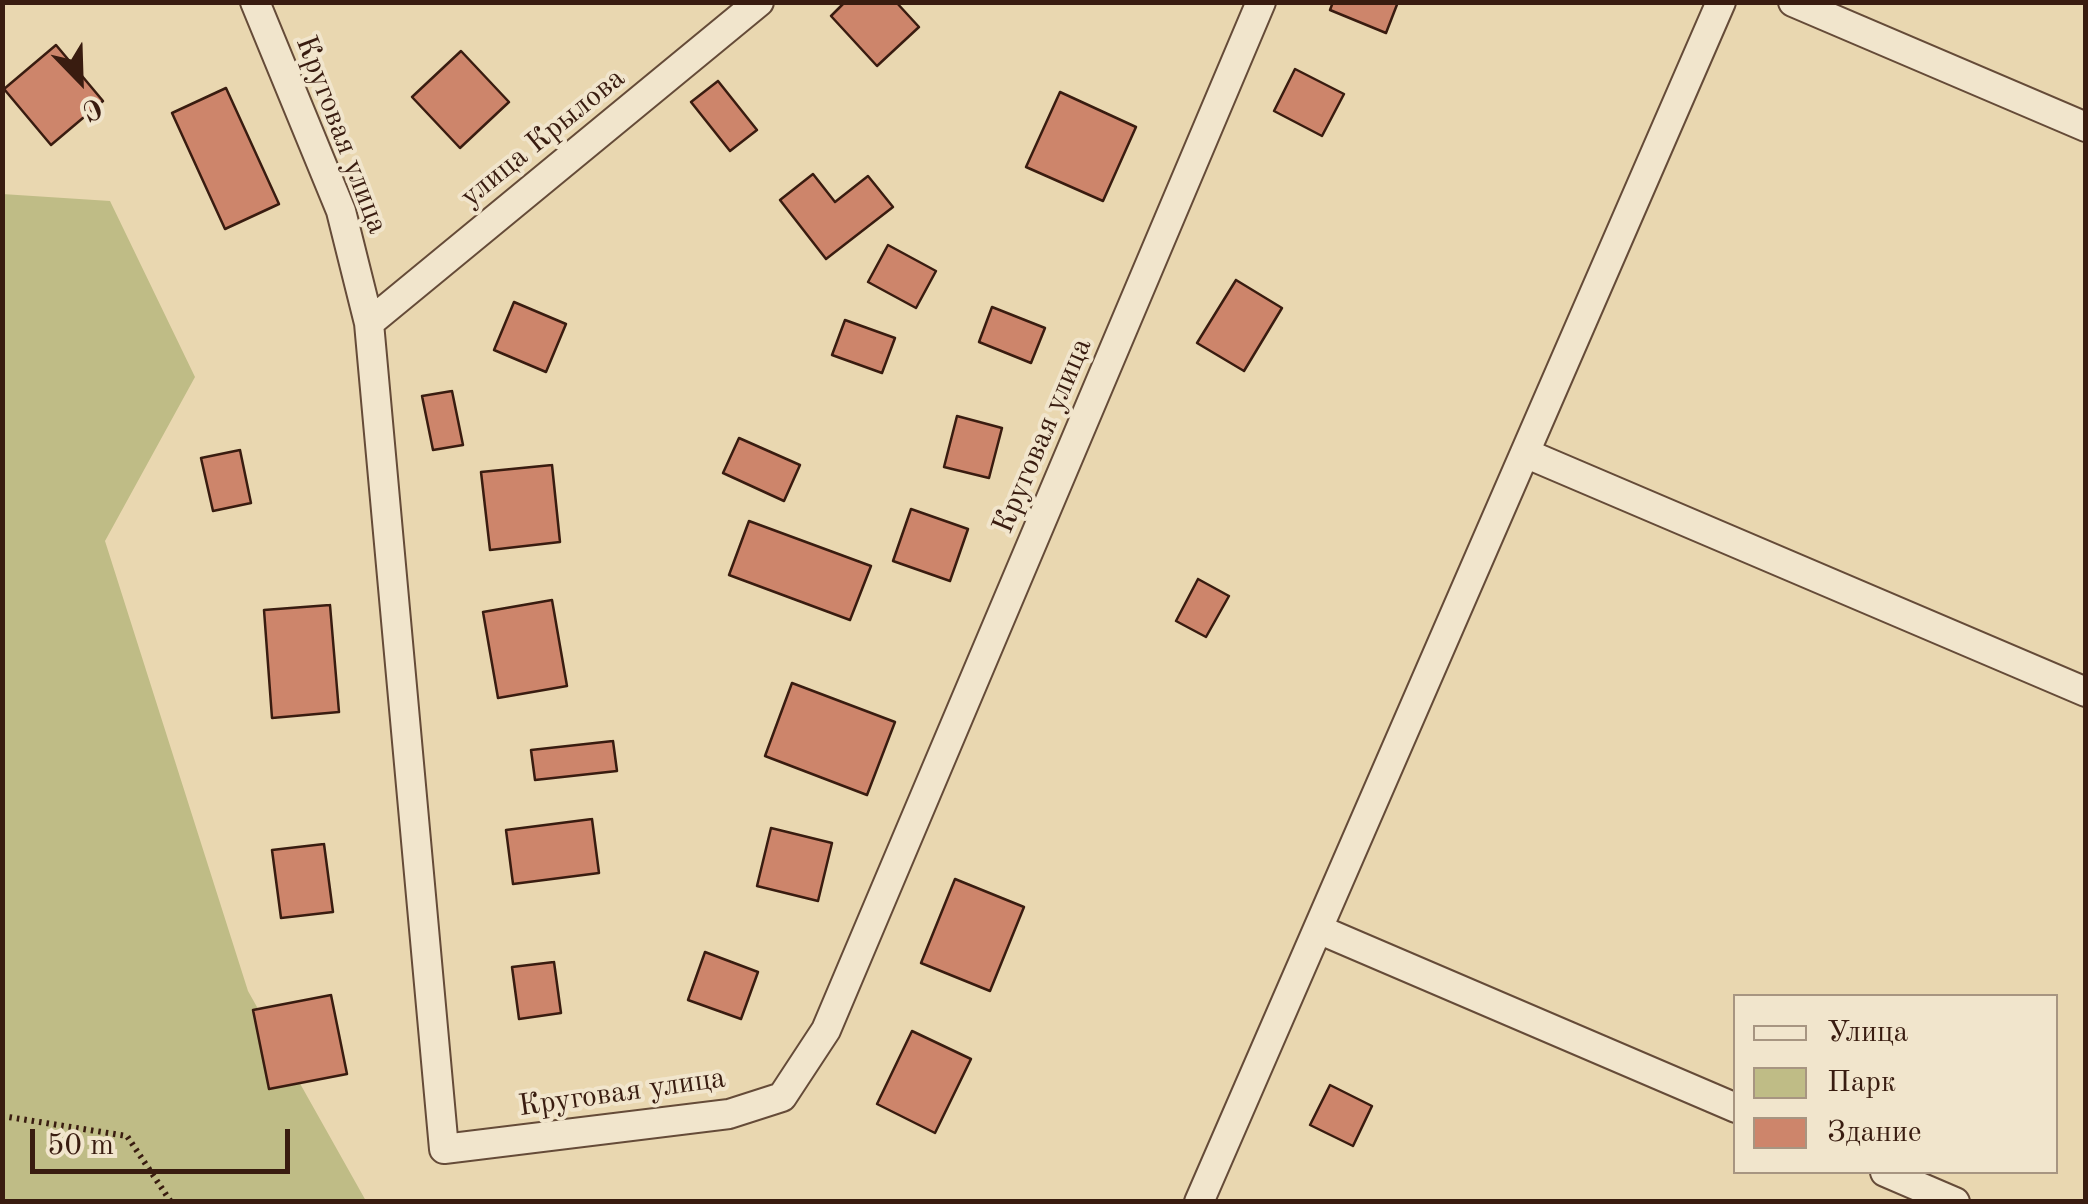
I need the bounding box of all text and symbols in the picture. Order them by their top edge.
north arrow [30,30,130,130]
street label: Круговая улица [287,31,395,239]
street label: улица Крылова [453,61,633,215]
text: С [78,91,106,124]
street label: Круговая улица [986,333,1100,539]
legend [1733,994,2058,1174]
text: Улица [1827,1018,1908,1048]
street label: Круговая улица [516,1061,728,1125]
text: Парк [1827,1068,1896,1098]
scale bar [35,1109,295,1171]
text: Здание [1827,1118,1922,1148]
text: 50 m [47,1131,114,1161]

